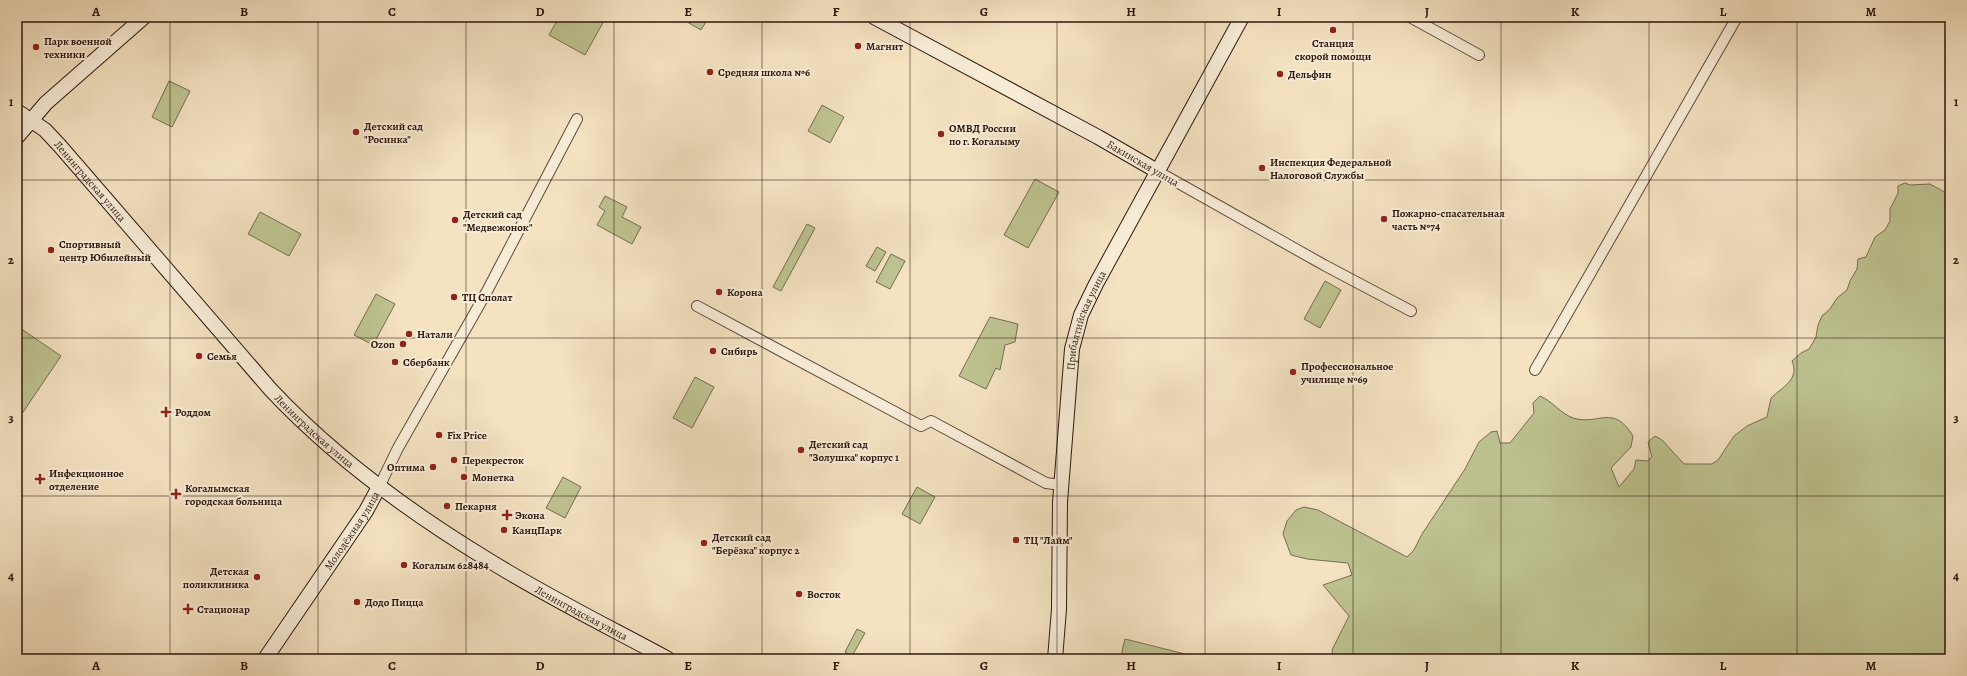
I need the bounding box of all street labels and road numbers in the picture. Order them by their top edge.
street label: Ленинградская улица [51,137,130,226]
street label: Бакинская улица [1104,137,1182,191]
street label: Прибалтийская улица [1063,267,1110,371]
street label: Ленинградская улица [271,391,358,472]
street label: Молодёжная улица [321,488,384,573]
street label: Ленинградская улица [532,582,631,645]

